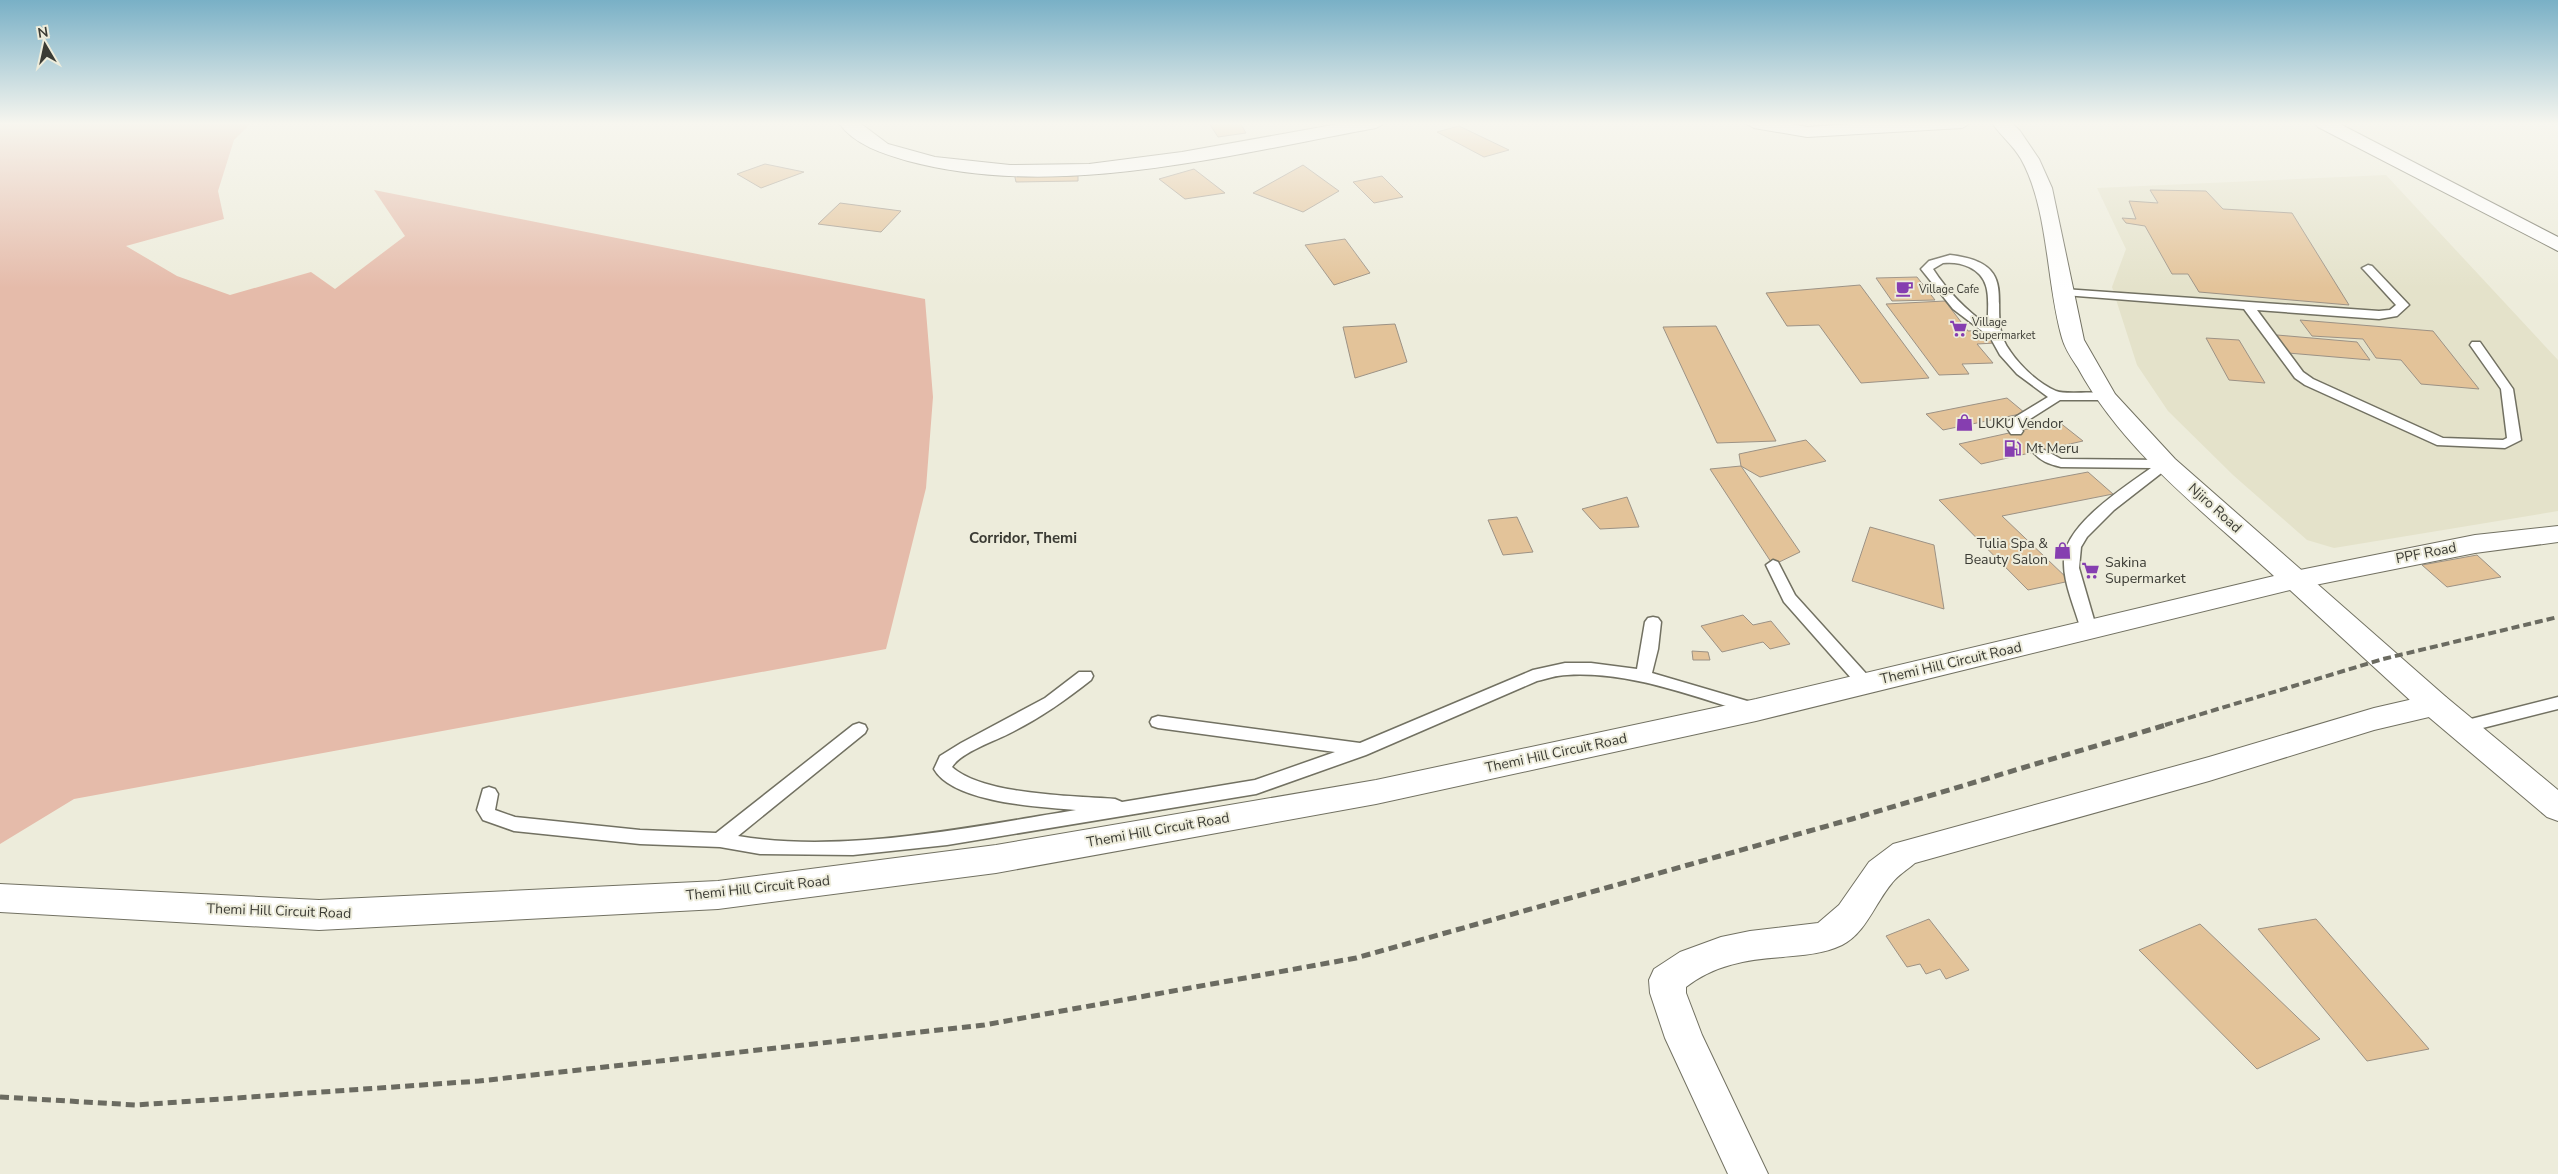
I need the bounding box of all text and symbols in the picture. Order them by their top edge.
north arrow [20,20,70,70]
text: N [36,22,50,43]
cafe icon: Village Cafe [1895,279,1915,299]
place label: Village Cafe [1918,282,1979,297]
place label: Village Supermarket [1971,315,2036,343]
supermarket icon: Village Supermarket [1948,318,1968,338]
shop icon: LUKU Vendor [1954,413,1974,433]
place label: LUKU Vendor [1978,414,2063,433]
fuel station icon: Mt Meru [2002,438,2022,458]
place label: Mt Meru [2026,439,2079,458]
street label: Njiro Road [2184,479,2246,537]
district label: Corridor, Themi [969,528,1077,548]
place label: Tulia Spa & Beauty Salon [1964,534,2048,569]
street label: PPF Road [2394,538,2458,568]
shop icon: Tulia Spa & Beauty Salon [2052,541,2072,561]
place label: Sakina Supermarket [2105,553,2186,588]
supermarket icon: Sakina Supermarket [2081,560,2101,580]
street label: Themi Hill Circuit Road [1878,637,2024,689]
street label: Themi Hill Circuit Road [1483,729,1629,777]
street label: Themi Hill Circuit Road [1085,808,1231,852]
street label: Themi Hill Circuit Road [685,871,831,905]
street label: Themi Hill Circuit Road [206,899,352,923]

